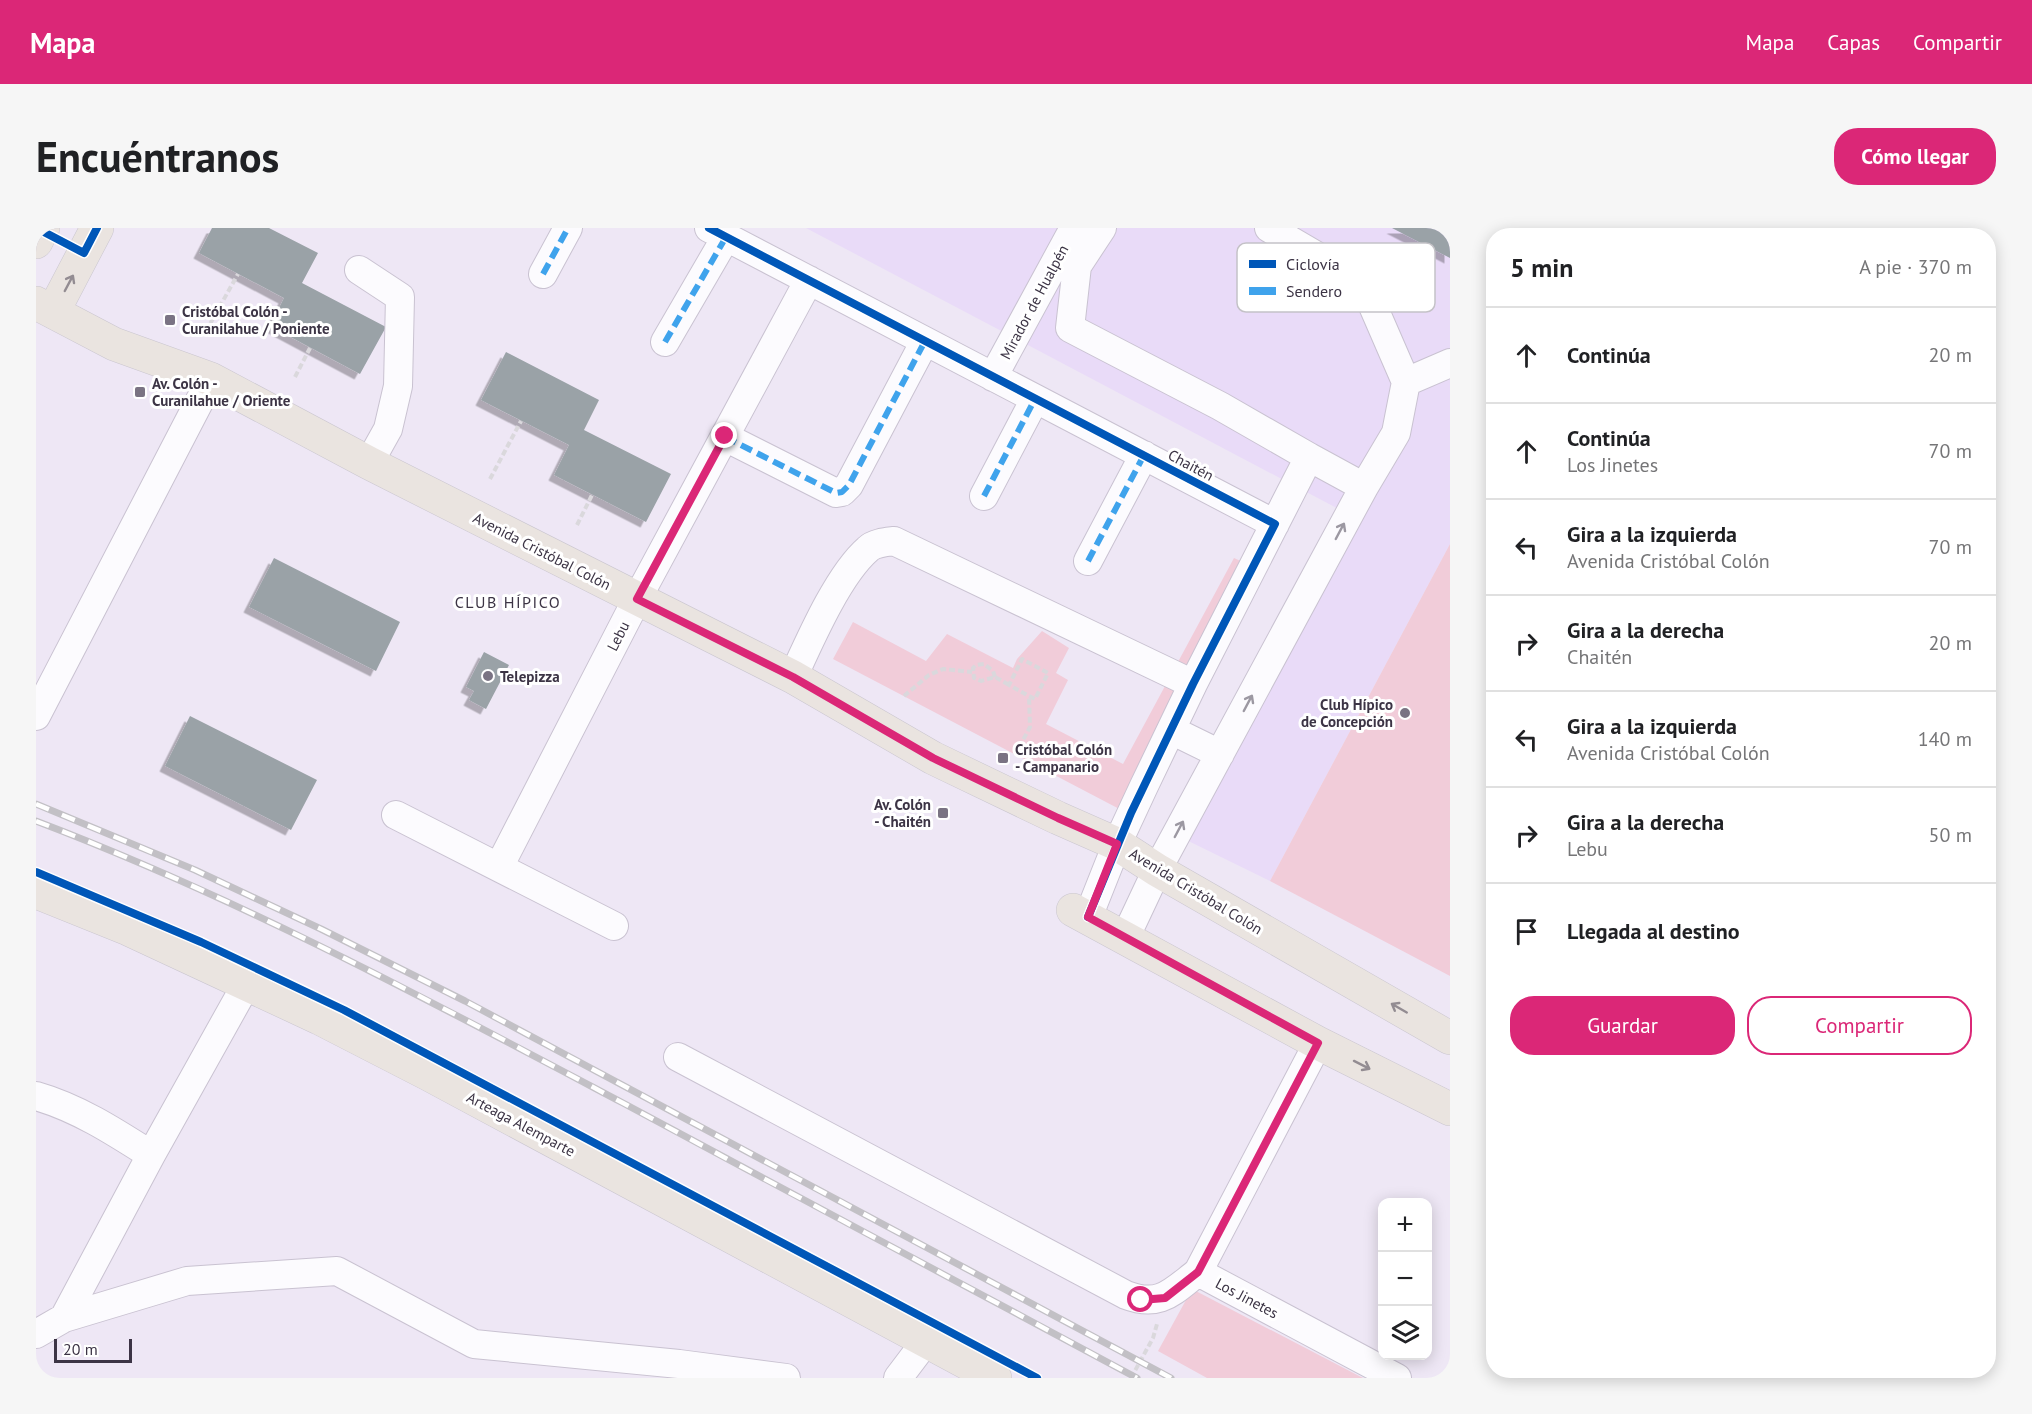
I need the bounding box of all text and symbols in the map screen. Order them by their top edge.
text: Mapa [30,24,95,61]
text: Mapa [1746,29,1794,56]
text: Capas [1827,29,1880,56]
text: Compartir [1913,29,2002,56]
button: Cómo llegar [1834,128,1996,185]
text: Encuéntranos [36,129,279,184]
street label: Mirador de Hualpén [996,241,1072,363]
legend [1237,243,1435,312]
text: 5 min [1510,251,1573,284]
text: Ciclovía [1286,254,1340,274]
text: A pie · 370 m [1859,254,1972,280]
one-way arrow [63,274,75,292]
text: Sendero [1286,281,1342,301]
place label: Cristóbal Colón - Curanilahue / Poniente [182,302,330,338]
marker: Cristóbal Colón - Curanilahue / Poniente [163,313,177,327]
icon: ahead [1510,339,1543,372]
text: Continúa [1567,341,1651,369]
text: 20 m [1929,342,1972,368]
place label: Av. Colón - Curanilahue / Oriente [152,374,291,410]
marker: Av. Colón - Curanilahue / Oriente [133,385,147,399]
route end [711,422,737,448]
text: Continúa [1567,424,1651,452]
icon: ahead [1510,435,1543,468]
text: 70 m [1929,438,1972,464]
street label: Chaitén [1165,445,1217,485]
text: Los Jinetes [1567,452,1658,478]
street label: Avenida Cristóbal Colón [470,508,614,594]
text: Gira a la izquierda [1567,520,1737,548]
one-way arrow [1334,523,1346,540]
icon: left [1510,531,1543,564]
text: 70 m [1929,534,1972,560]
text: Avenida Cristóbal Colón [1567,548,1770,574]
district label: CLUB HÍPICO [455,592,561,612]
text: Gira a la derecha [1567,616,1724,644]
street label: Lebu [603,618,633,654]
icon: right [1510,627,1543,660]
text: 20 m [1929,630,1972,656]
text: Chaitén [1567,644,1632,670]
place label: Telepizza [500,667,560,686]
marker: Telepizza [481,669,495,683]
one-way arrow [1242,695,1254,712]
place label: Club Hípico de Concepción [1301,695,1393,731]
marker: Club Hípico de Concepción [1398,706,1412,720]
text: Gira a la izquierda [1567,712,1737,740]
icon: left [1510,723,1543,756]
text: 140 m [1918,726,1972,752]
place label: Cristóbal Colón - Campanario [1015,740,1112,776]
text: Avenida Cristóbal Colón [1567,740,1770,766]
marker: Cristóbal Colón - Campanario [996,751,1010,765]
place label: Av. Colón - Chaitén [874,795,931,831]
marker: Av. Colón - Chaitén [936,806,950,820]
text: Gira a la derecha [1567,808,1724,836]
icon: right [1510,819,1543,852]
one-way arrow [1173,821,1185,838]
text: 50 m [1929,822,1972,848]
text: Lebu [1567,836,1608,862]
street label: Avenida Cristóbal Colón [1126,844,1266,938]
icon: arrive [1510,915,1543,948]
text: Llegada al destino [1567,917,1740,945]
button: Guardar [1510,996,1735,1055]
button: Compartir [1747,996,1972,1055]
one-way arrow [1391,1002,1408,1014]
one-way arrow [1352,1059,1370,1071]
street label: Arteaga Alemparte [464,1087,578,1161]
map controls [1378,1198,1432,1360]
button: + [1378,1198,1432,1252]
button: − [1378,1252,1432,1306]
street label: Los Jinetes [1212,1274,1282,1322]
route start [1127,1286,1153,1312]
button: layers [1378,1306,1432,1360]
scale bar [54,1336,132,1364]
text: 20 m [63,1339,98,1359]

